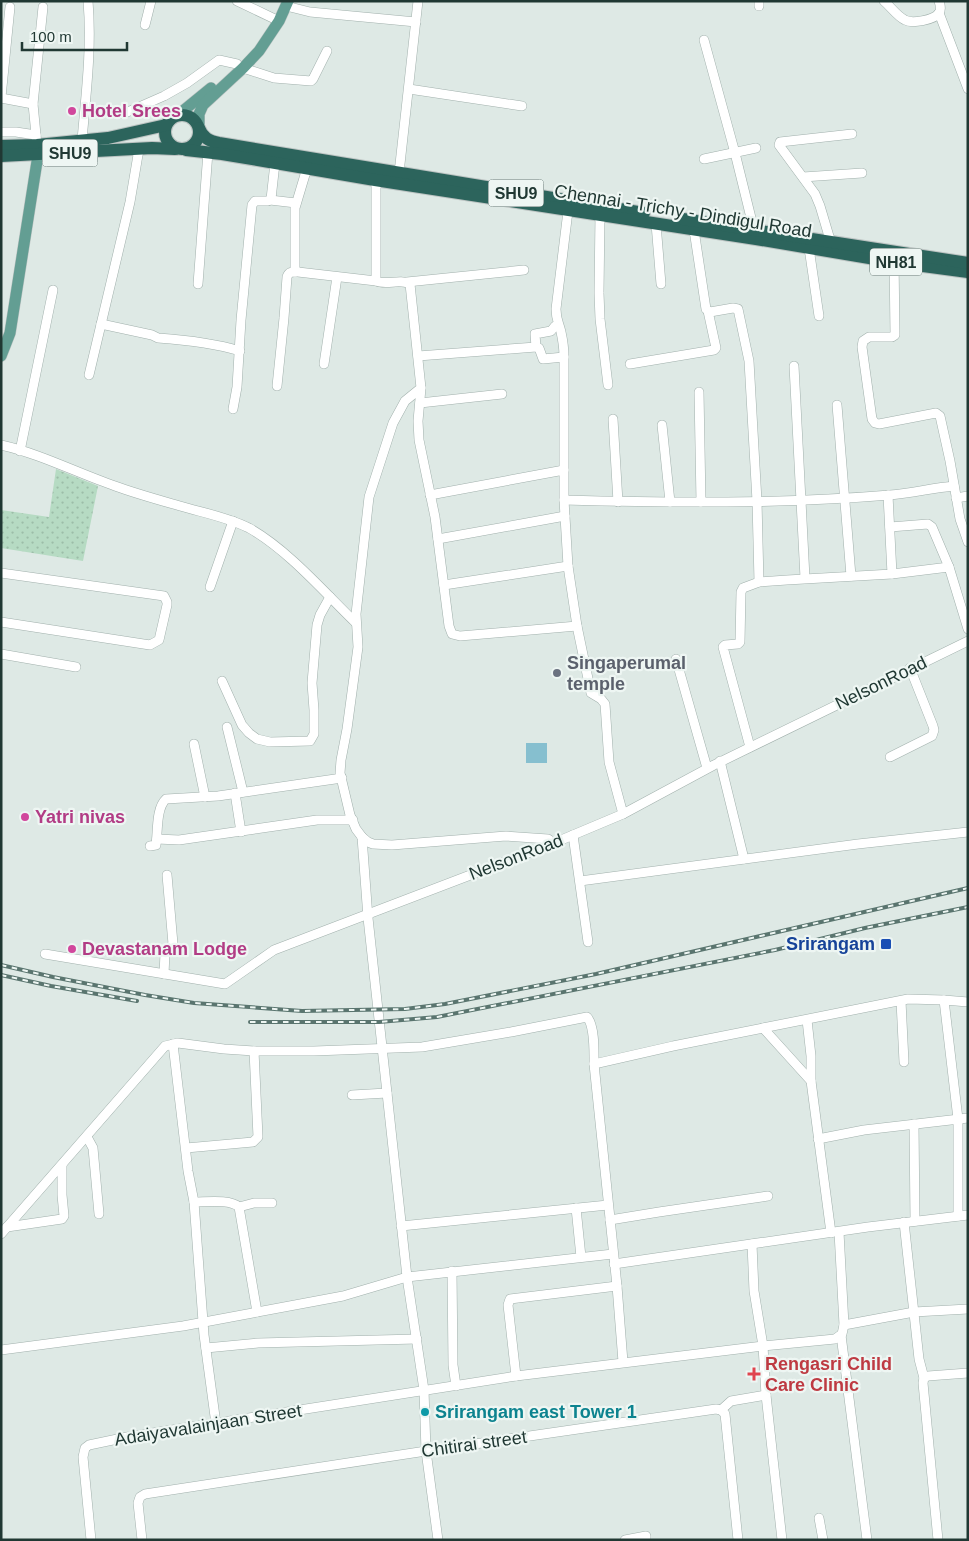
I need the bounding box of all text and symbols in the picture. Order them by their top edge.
scale bar [22,20,128,52]
text: 100 m [30,28,72,45]
place label: Hotel Srees [82,101,181,121]
marker: Hotel Srees [66,105,78,117]
road number: SHU9 [42,140,98,167]
road number: SHU9 [488,180,544,207]
street label: Chennai - Trichy - Dindigul Road [553,181,813,241]
road number: NH81 [870,248,922,276]
street label: NelsonRoad [832,652,930,714]
place label: Singaperumal temple [567,653,686,694]
marker: Singaperumal temple [551,667,563,679]
place label: Yatri nivas [35,807,125,827]
marker: Yatri nivas [19,811,31,823]
street label: NelsonRoad [466,830,566,884]
place label: Srirangam [786,934,875,954]
marker: Srirangam [879,937,893,951]
place label: Devastanam Lodge [82,939,247,959]
marker: Devastanam Lodge [66,943,78,955]
place label: Rengasri Child Care Clinic [765,1354,892,1395]
marker: Rengasri Child Care Clinic [747,1367,761,1381]
street label: Adaiyavalainjaan Street [113,1400,303,1450]
place label: Srirangam east Tower 1 [435,1402,637,1422]
marker: Srirangam east Tower 1 [419,1406,431,1418]
street label: Chitirai street [420,1427,528,1461]

